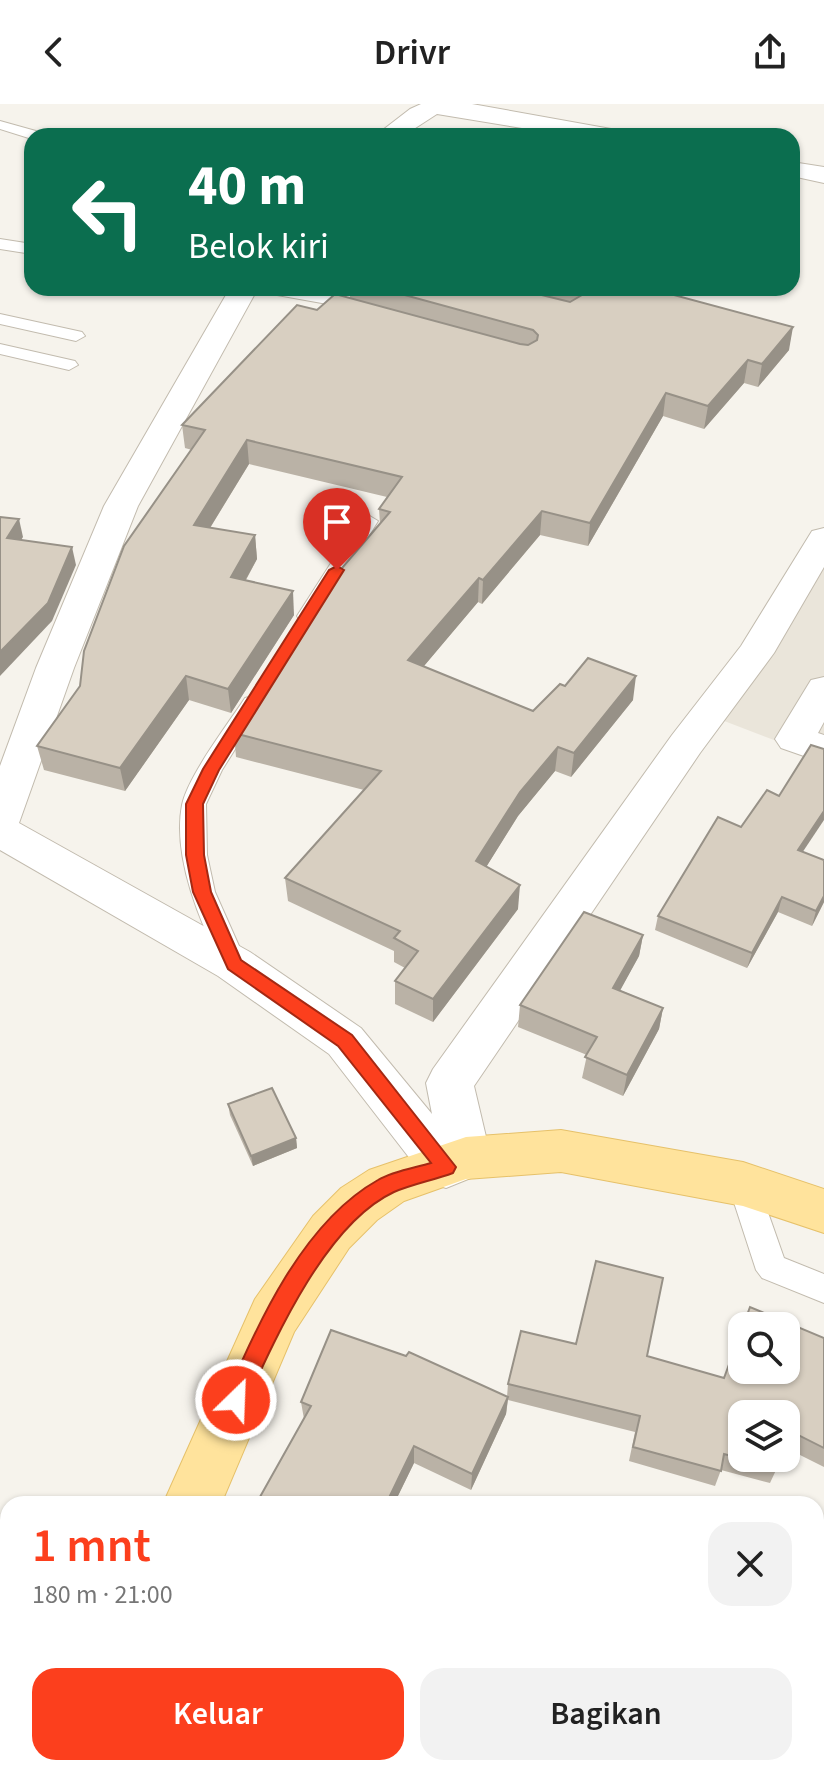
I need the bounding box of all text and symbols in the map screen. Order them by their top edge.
text: Drivr [374,27,450,78]
icon: back [32,30,76,74]
icon: share [748,30,792,74]
text: 40 m [188,147,306,226]
icon: left [56,160,160,264]
text: Belok kiri [188,221,329,272]
pin [303,488,371,570]
icon: arrive [315,500,359,544]
map controls [728,1312,800,1472]
button: search [728,1312,800,1384]
position arrow [194,1358,278,1442]
button: layers [728,1400,800,1472]
text: 1 mnt [32,1512,151,1580]
button: close [708,1522,792,1606]
text: 180 m · 21:00 [32,1576,173,1613]
button: Keluar [32,1668,404,1760]
button: Bagikan [420,1668,792,1760]

